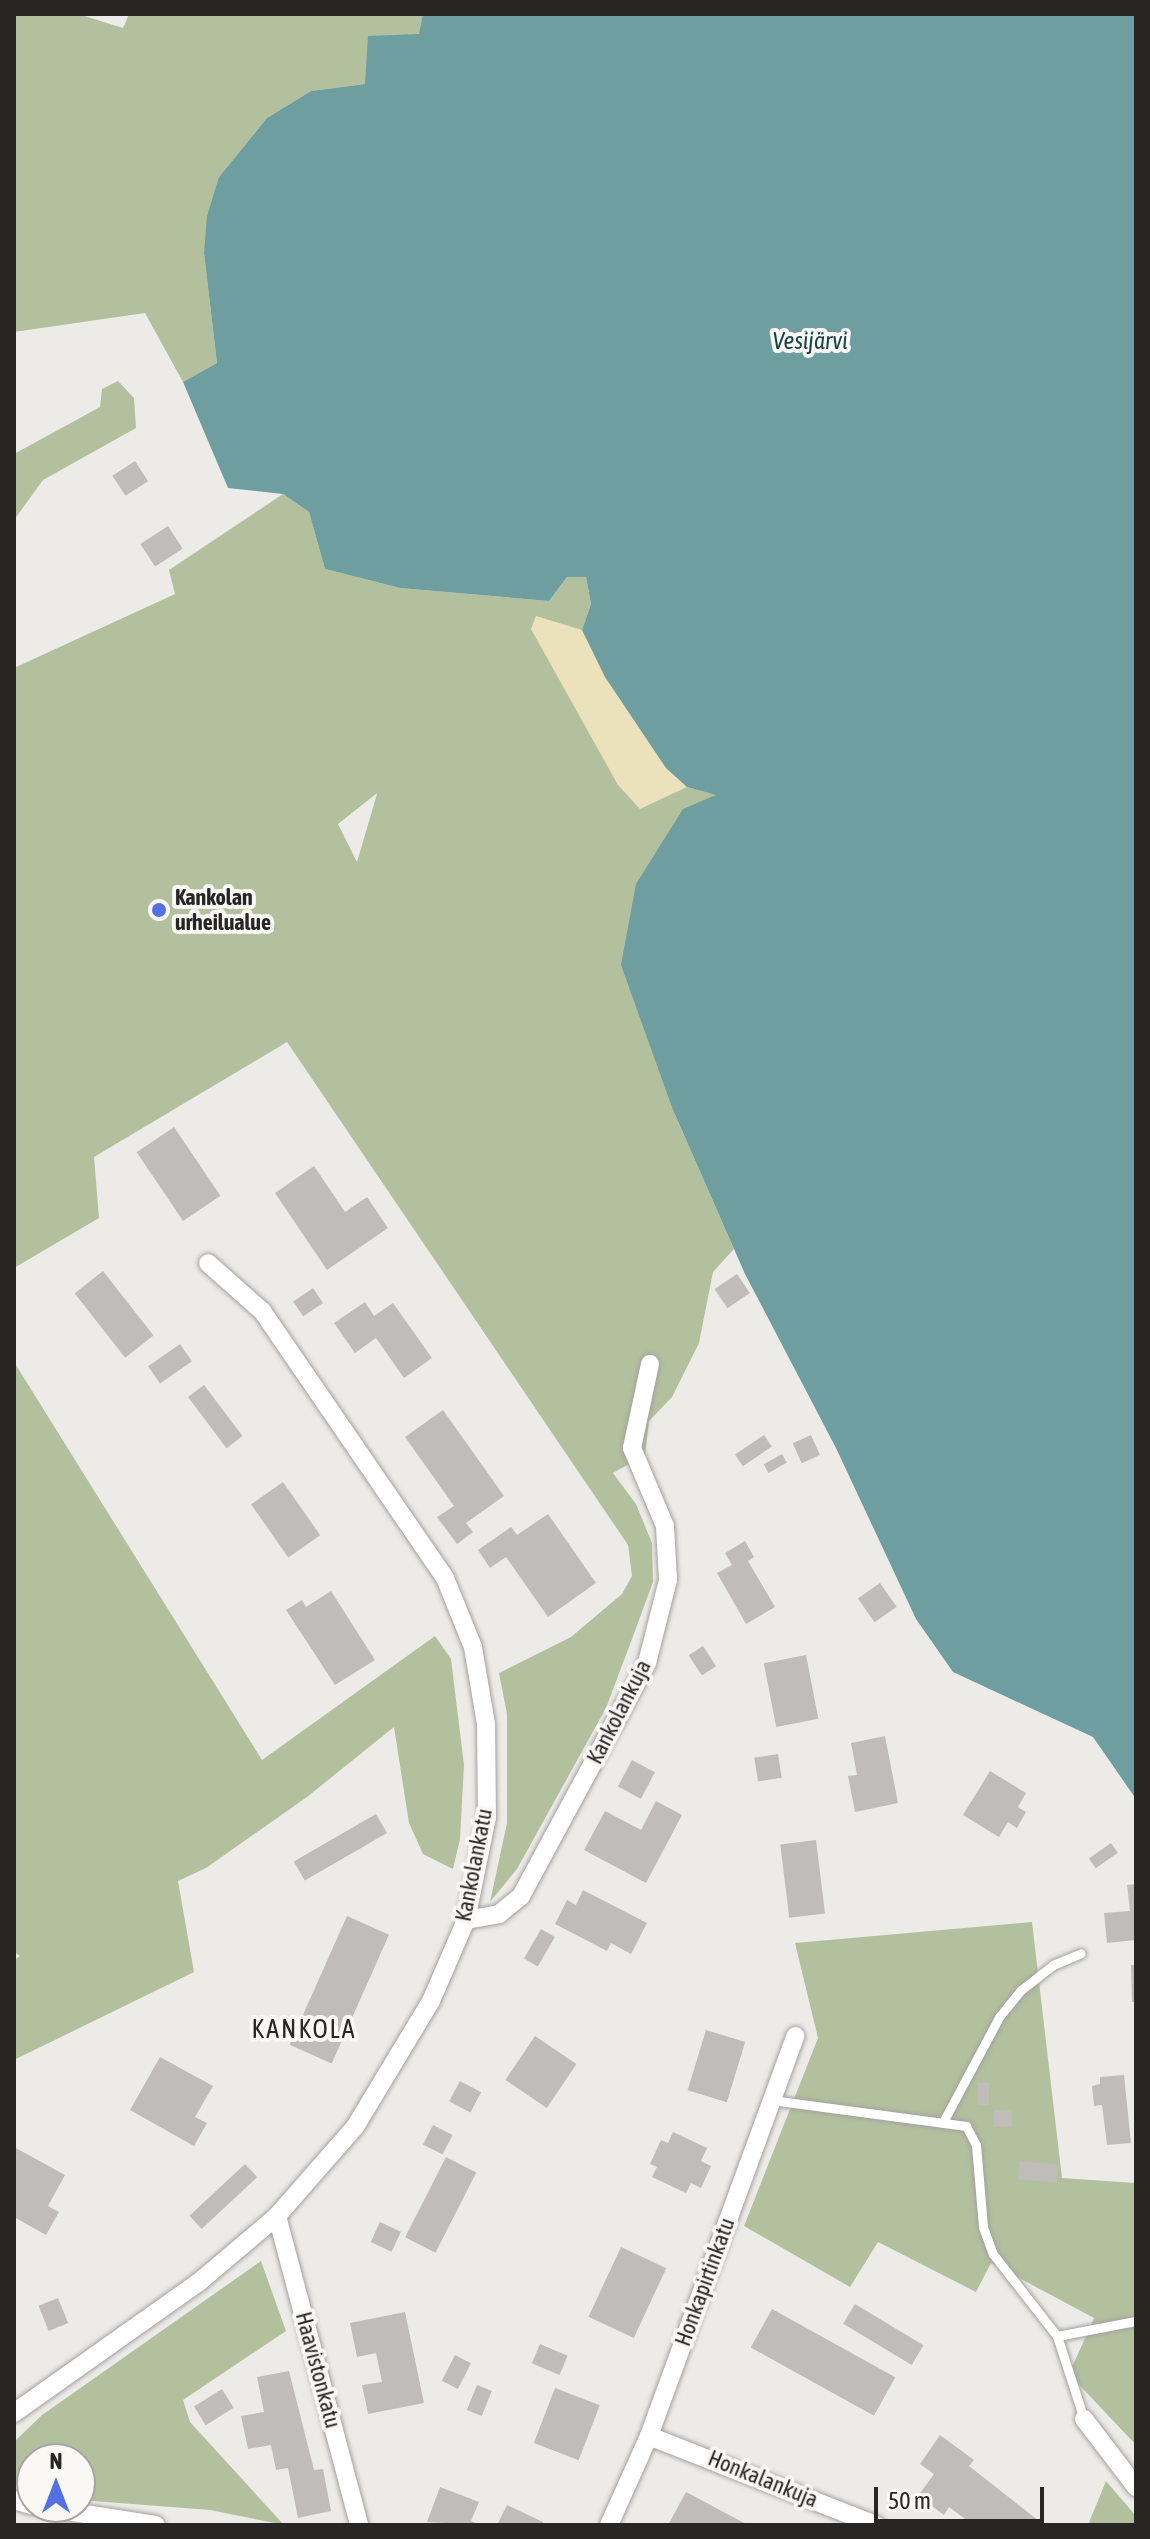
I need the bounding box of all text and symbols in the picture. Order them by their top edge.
water label: Vesijärvi [772,327,848,355]
place label: Kankolan urheilualue [175,884,271,936]
marker: Kankolan urheilualue [150,901,168,919]
street label: Kankolankuja [582,1656,656,1768]
street label: Kankolankatu [450,1806,498,1924]
district label: KANKOLA [252,2014,356,2046]
street label: Honkapirtinkatu [670,2214,740,2350]
street label: Haavistonkatu [290,2309,346,2431]
north arrow [16,2443,96,2523]
street label: Honkalankuja [704,2445,822,2513]
text: N [50,2448,62,2474]
scale bar [878,2471,1048,2521]
text: 50 m [888,2487,931,2514]

